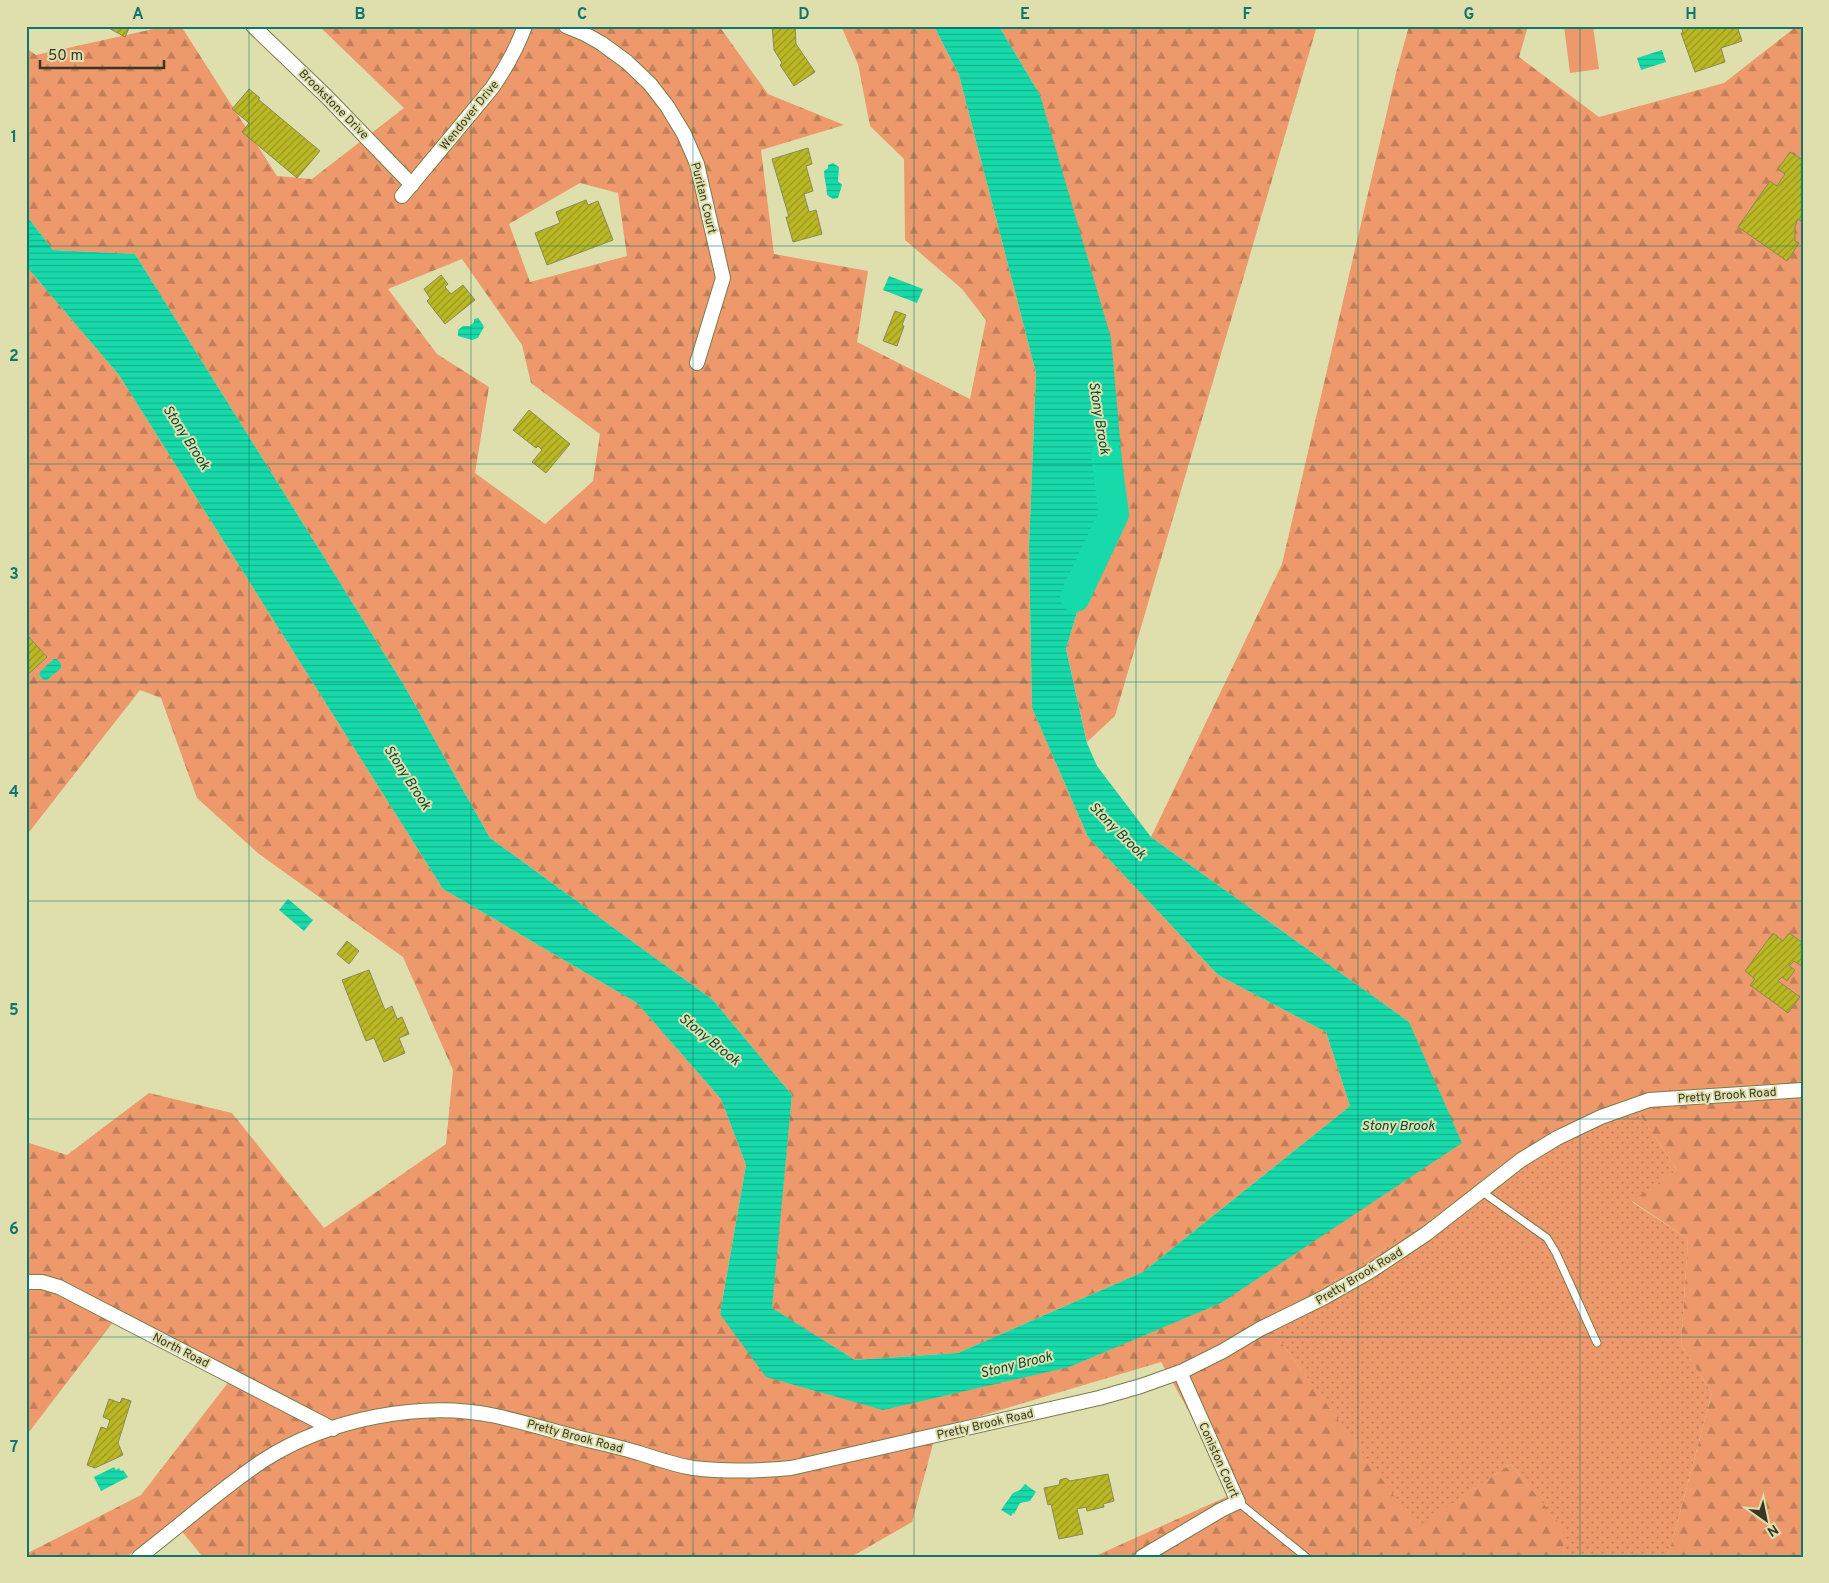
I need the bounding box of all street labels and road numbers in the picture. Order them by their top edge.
street label: Brookstone Drive [295,66,372,143]
street label: Wendover Drive [437,77,503,154]
street label: Puritan Court [686,161,720,236]
street label: Pretty Brook Road [1677,1085,1777,1107]
street label: Pretty Brook Road [1313,1245,1406,1309]
street label: North Road [149,1330,212,1372]
street label: Pretty Brook Road [935,1406,1035,1444]
street label: Pretty Brook Road [525,1416,625,1457]
street label: Coniston Court [1194,1420,1242,1501]

